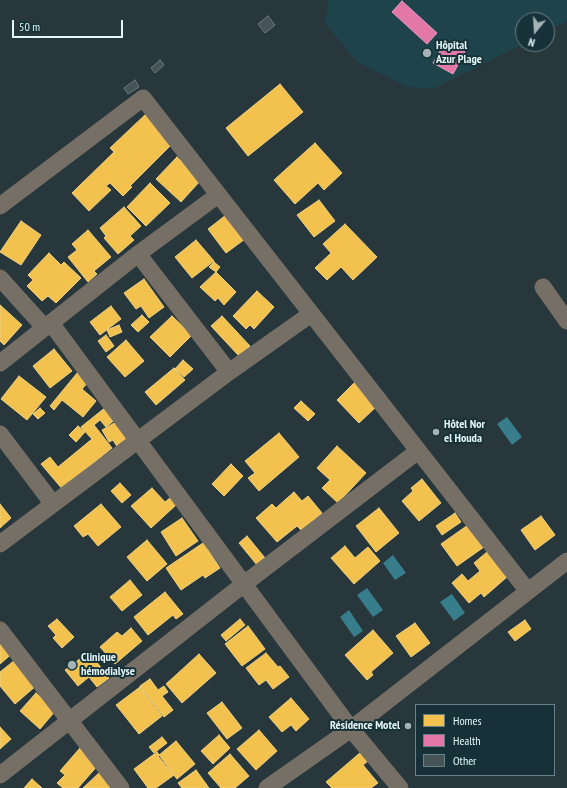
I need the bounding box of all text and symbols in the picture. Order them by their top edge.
scale bar [14,12,125,38]
north arrow [515,12,555,52]
text: 50 m [19,19,40,34]
text: N [527,35,537,50]
place label: Hôpital Azur Plage [436,39,482,67]
marker: Hôpital Azur Plage [421,47,433,59]
place label: Hôtel Nor el Houda [444,418,485,446]
marker: Hôtel Nor el Houda [431,427,441,437]
place label: Clinique hémodialyse [81,651,135,679]
marker: Clinique hémodialyse [66,659,78,671]
legend [415,704,555,776]
text: Homes [453,713,481,728]
place label: Résidence Motel [330,719,400,733]
marker: Résidence Motel [403,721,413,731]
text: Health [453,733,481,748]
text: Other [453,753,476,768]

